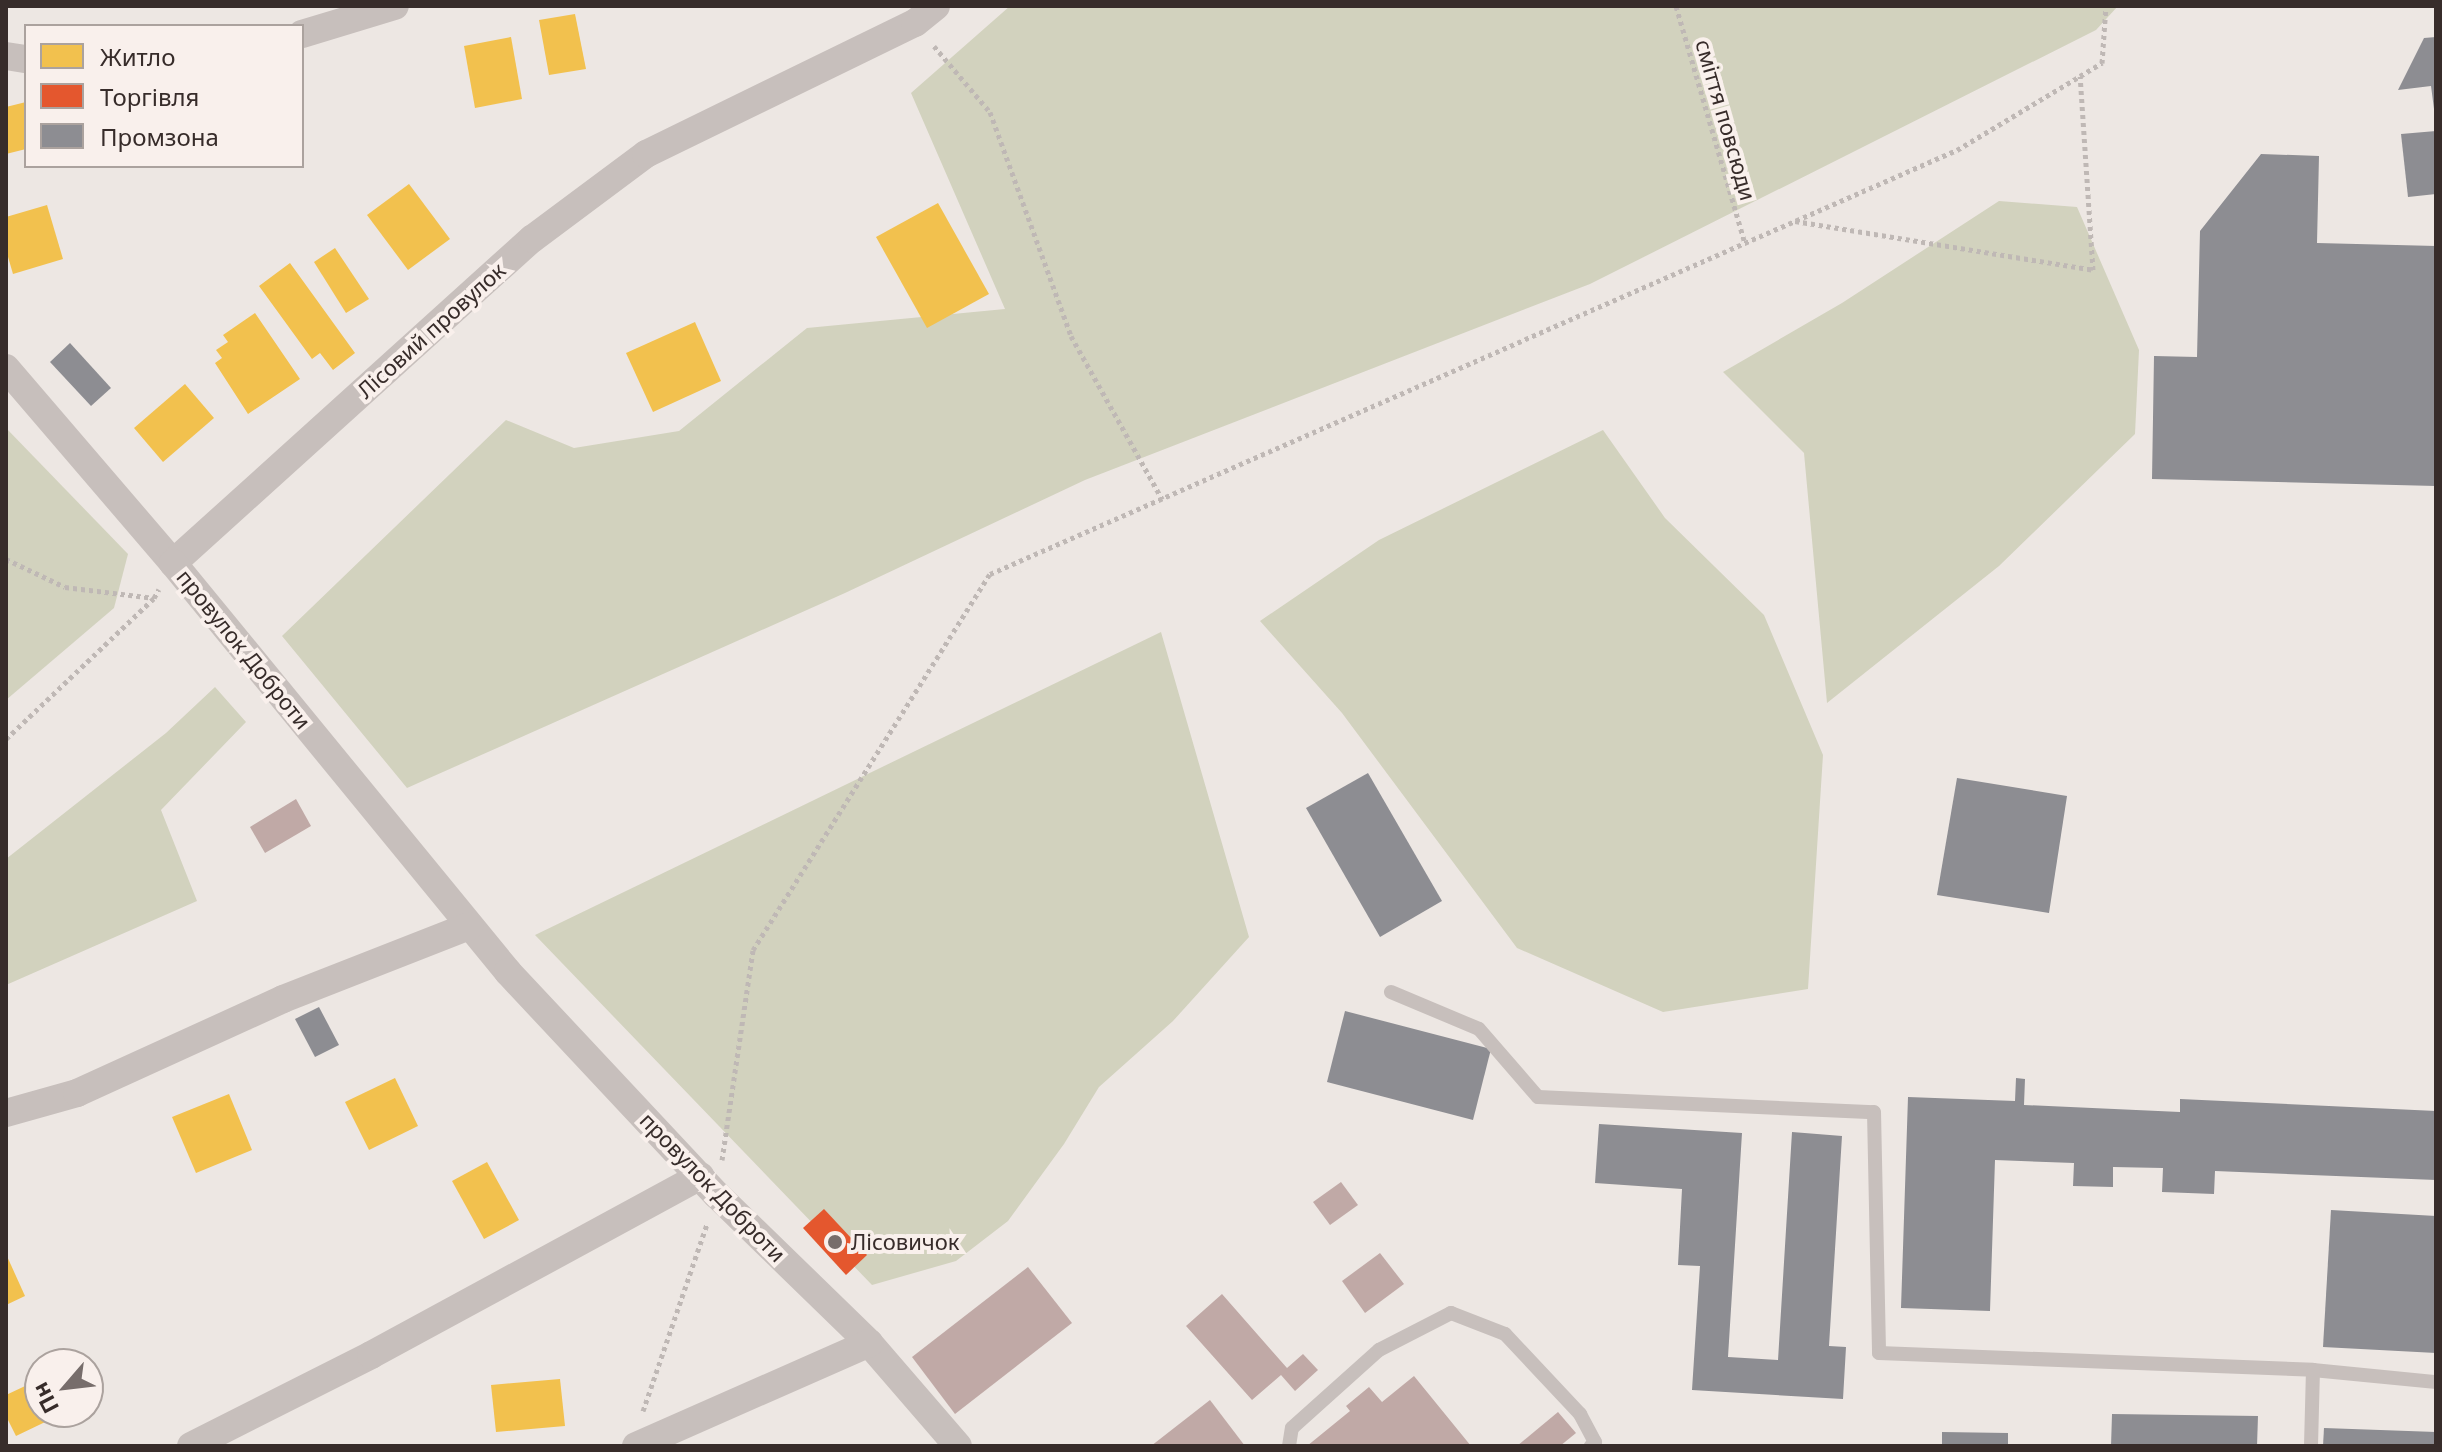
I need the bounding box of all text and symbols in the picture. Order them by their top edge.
legend [24,24,304,168]
street label: сміття повсюди [1690,36,1762,204]
text: Житло [100,40,175,73]
text: Торгівля [100,80,199,113]
text: Промзона [100,120,219,153]
street label: Лісовий провулок [352,257,510,403]
street label: провулок Доброти [172,564,316,734]
street label: провулок Доброти [635,1107,791,1267]
place label: Лісовичок [851,1229,960,1255]
marker: Лісовичок [826,1233,844,1251]
north arrow [24,1348,104,1428]
text: Пн [24,1378,65,1419]

